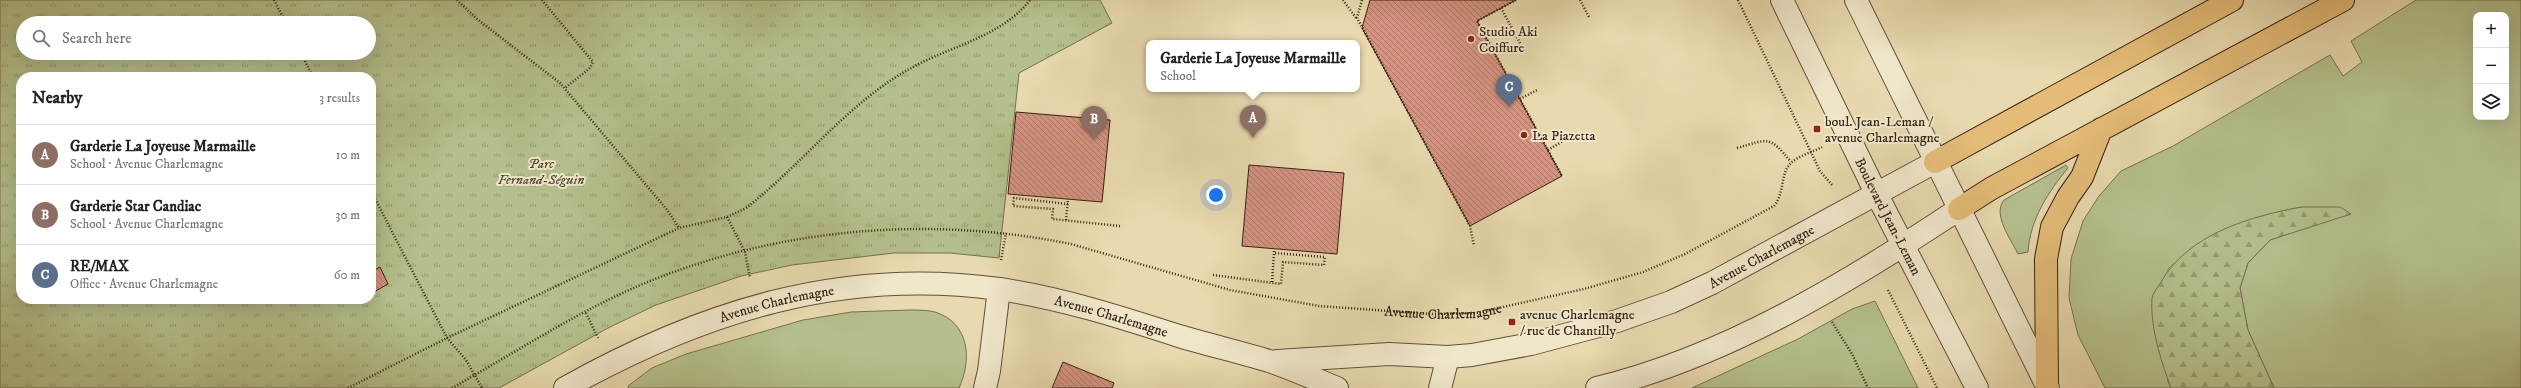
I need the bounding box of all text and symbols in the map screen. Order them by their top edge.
map controls [2473,12,2509,120]
button: + [2473,12,2509,48]
search box [16,16,376,60]
place label: Studio Aki Coiffure [1479,23,1538,57]
icon: search [30,27,52,49]
text: Search here [62,29,131,48]
marker: Studio Aki Coiffure [1466,34,1476,44]
popup [1146,40,1360,92]
button: − [2473,48,2509,84]
text: Garderie La Joyeuse Marmaille [1160,49,1346,68]
text: School [1160,68,1196,84]
pin: C [1496,74,1522,107]
button: layers [2473,84,2509,120]
text: Nearby [32,87,82,109]
text: 3 results [319,90,360,106]
pin: A [1240,105,1266,138]
pin: B [1081,106,1107,139]
place label: boul. Jean-Leman / avenue Charlemagne [1825,113,1940,147]
marker: boul. Jean-Leman / avenue Charlemagne [1812,124,1822,134]
place label: La Piazetta [1532,127,1596,145]
marker: La Piazetta [1519,130,1529,140]
text: Garderie La Joyeuse Marmaille [70,137,256,156]
text: A [41,147,49,163]
text: 10 m [336,147,360,163]
park label: Parc Fernand-Séguin [498,155,584,189]
street label: Boulevard Jean-Leman [1850,155,1925,279]
text: School · Avenue Charlemagne [70,156,223,172]
your location [1206,185,1226,205]
text: Garderie Star Candiac [70,197,201,216]
text: B [41,207,49,223]
text: 30 m [336,207,360,223]
text: School · Avenue Charlemagne [70,216,223,232]
street label: Avenue Charlemagne [1706,221,1818,293]
text: RE/MAX [70,257,129,276]
text: C [41,267,49,283]
text: 60 m [334,267,360,283]
text: Office · Avenue Charlemagne [70,276,218,292]
street label: Avenue Charlemagne [717,282,835,327]
street label: Avenue Charlemagne [1052,292,1170,342]
street label: Avenue Charlemagne [1384,300,1503,324]
place label: avenue Charlemagne / rue de Chantilly [1520,306,1635,340]
marker: avenue Charlemagne / rue de Chantilly [1507,317,1517,327]

